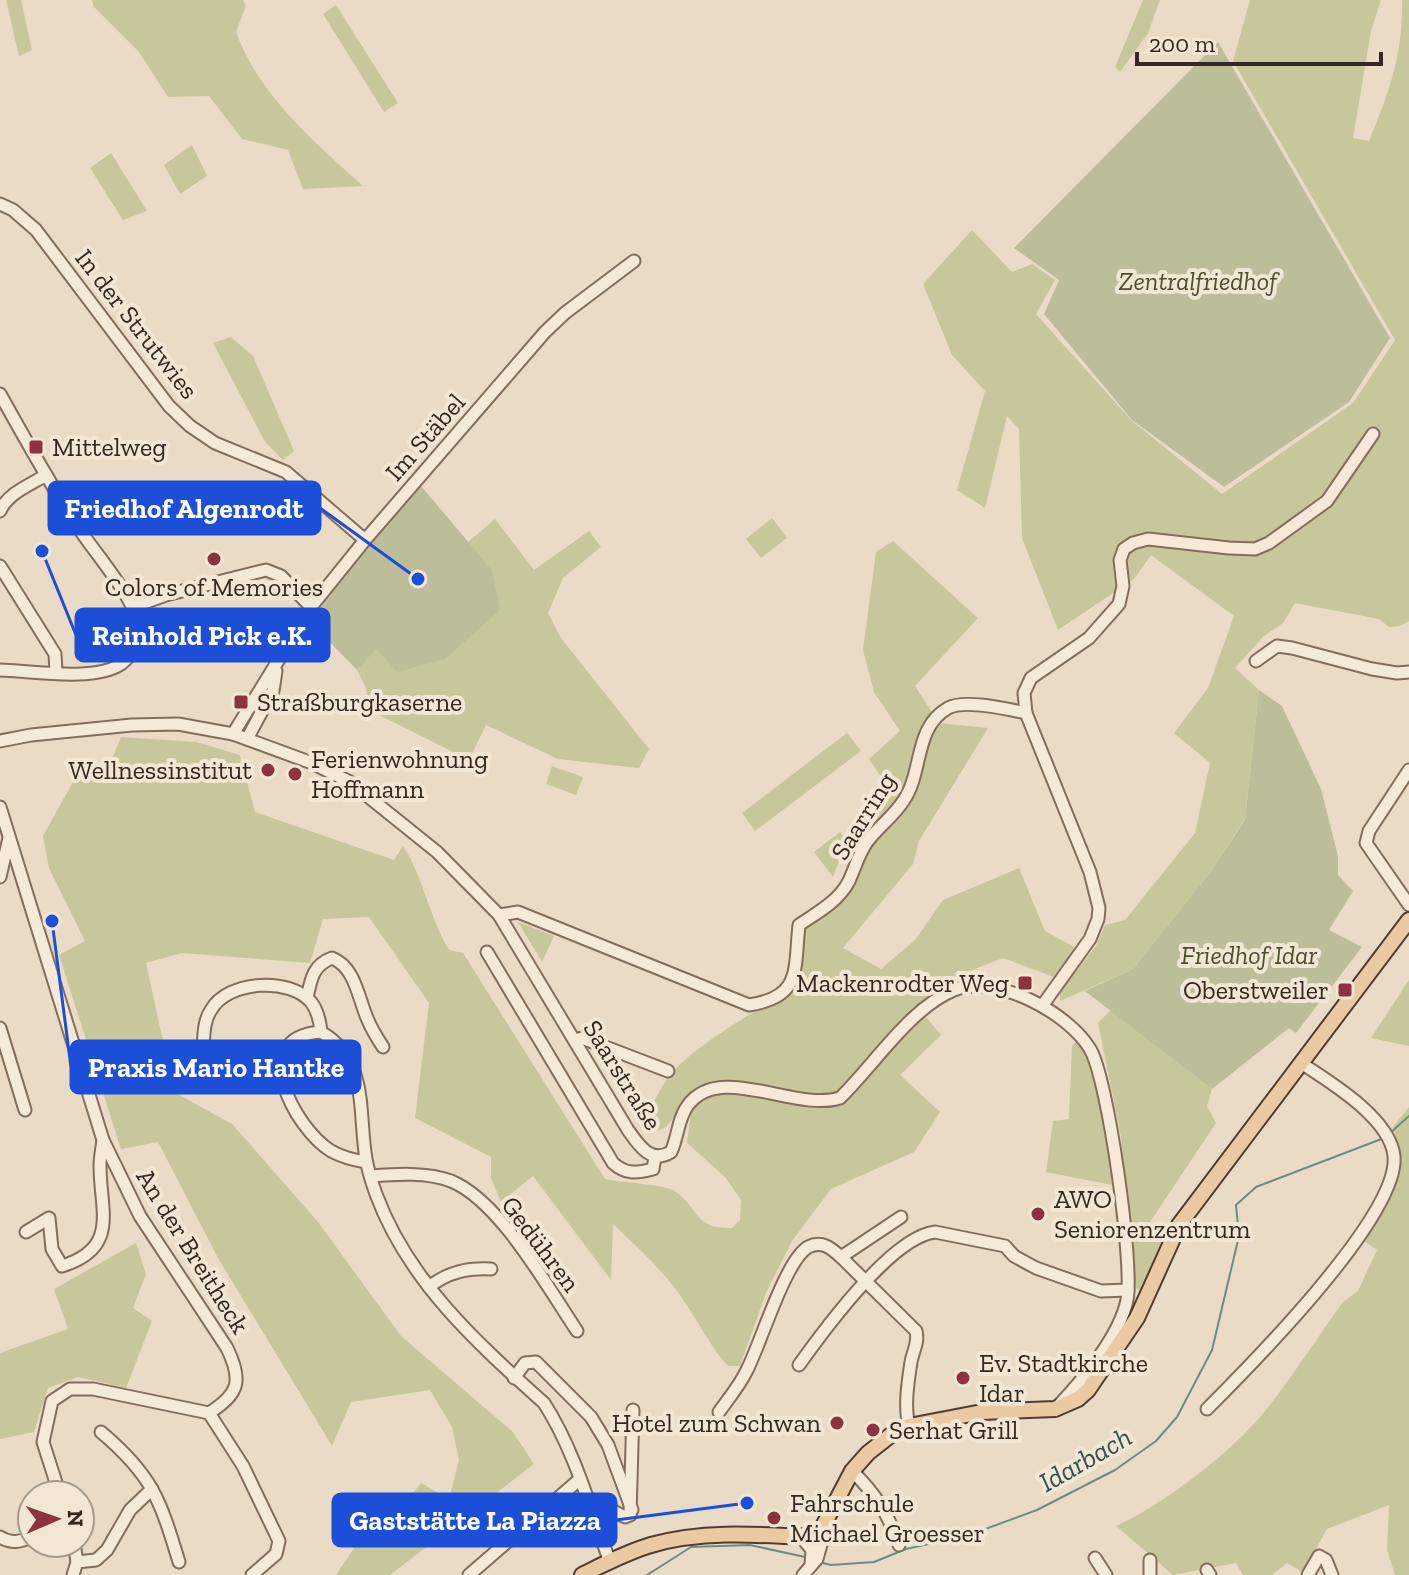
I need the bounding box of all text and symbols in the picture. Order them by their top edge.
scale bar [1137,16,1381,66]
text: 200 m [1149,29,1215,58]
street label: In der Strutwies [69,243,205,405]
park label: Zentralfriedhof [1119,265,1280,297]
street label: Im Stäbel [378,387,472,487]
place label: Mittelweg [52,431,166,463]
marker: Mittelweg [27,438,45,456]
callout: Friedhof Algenrodt [49,482,320,534]
text: Friedhof Algenrodt [65,492,304,525]
marker: Colors of Memories [205,550,223,568]
place label: Colors of Memories [105,571,323,603]
callout: Reinhold Pick e.K. [76,609,329,661]
text: Reinhold Pick e.K. [92,619,312,652]
place label: Straßburgkaserne [257,686,462,718]
marker: Straßburgkaserne [232,693,250,711]
place label: Ferienwohnung Hoffmann [311,743,488,805]
place label: Wellnessinstitut [69,754,252,786]
marker: Wellnessinstitut [259,761,277,779]
marker: Ferienwohnung Hoffmann [286,765,304,783]
street label: Saarring [824,766,902,866]
park label: Friedhof Idar [1181,939,1317,971]
place label: Mackenrodter Weg [796,967,1009,999]
marker: Mackenrodter Weg [1016,974,1034,992]
place label: Oberstweiler [1183,974,1329,1006]
marker: Oberstweiler [1336,981,1354,999]
street label: Saarstraße [577,1014,669,1136]
callout: Praxis Mario Hantke [71,1041,360,1093]
text: Praxis Mario Hantke [88,1051,344,1084]
street label: An der Breitheck [129,1163,257,1340]
place label: AWO Seniorenzentrum [1054,1183,1251,1245]
street label: Gedühren [495,1190,587,1298]
marker: AWO Seniorenzentrum [1029,1205,1047,1223]
place label: Ev. Stadtkirche Idar [979,1347,1148,1409]
marker: Ev. Stadtkirche Idar [954,1369,972,1387]
place label: Hotel zum Schwan [612,1407,821,1439]
marker: Hotel zum Schwan [828,1414,846,1432]
place label: Serhat Grill [889,1414,1019,1446]
water label: Idarbach [1033,1420,1137,1499]
marker: Serhat Grill [864,1421,882,1439]
north arrow [16,1479,96,1559]
place label: Fahrschule Michael Groesser [790,1487,985,1549]
callout: Gaststätte La Piazza [333,1494,616,1546]
text: Gaststätte La Piazza [349,1504,601,1537]
text: N [62,1509,89,1527]
marker: Fahrschule Michael Groesser [765,1509,783,1527]

